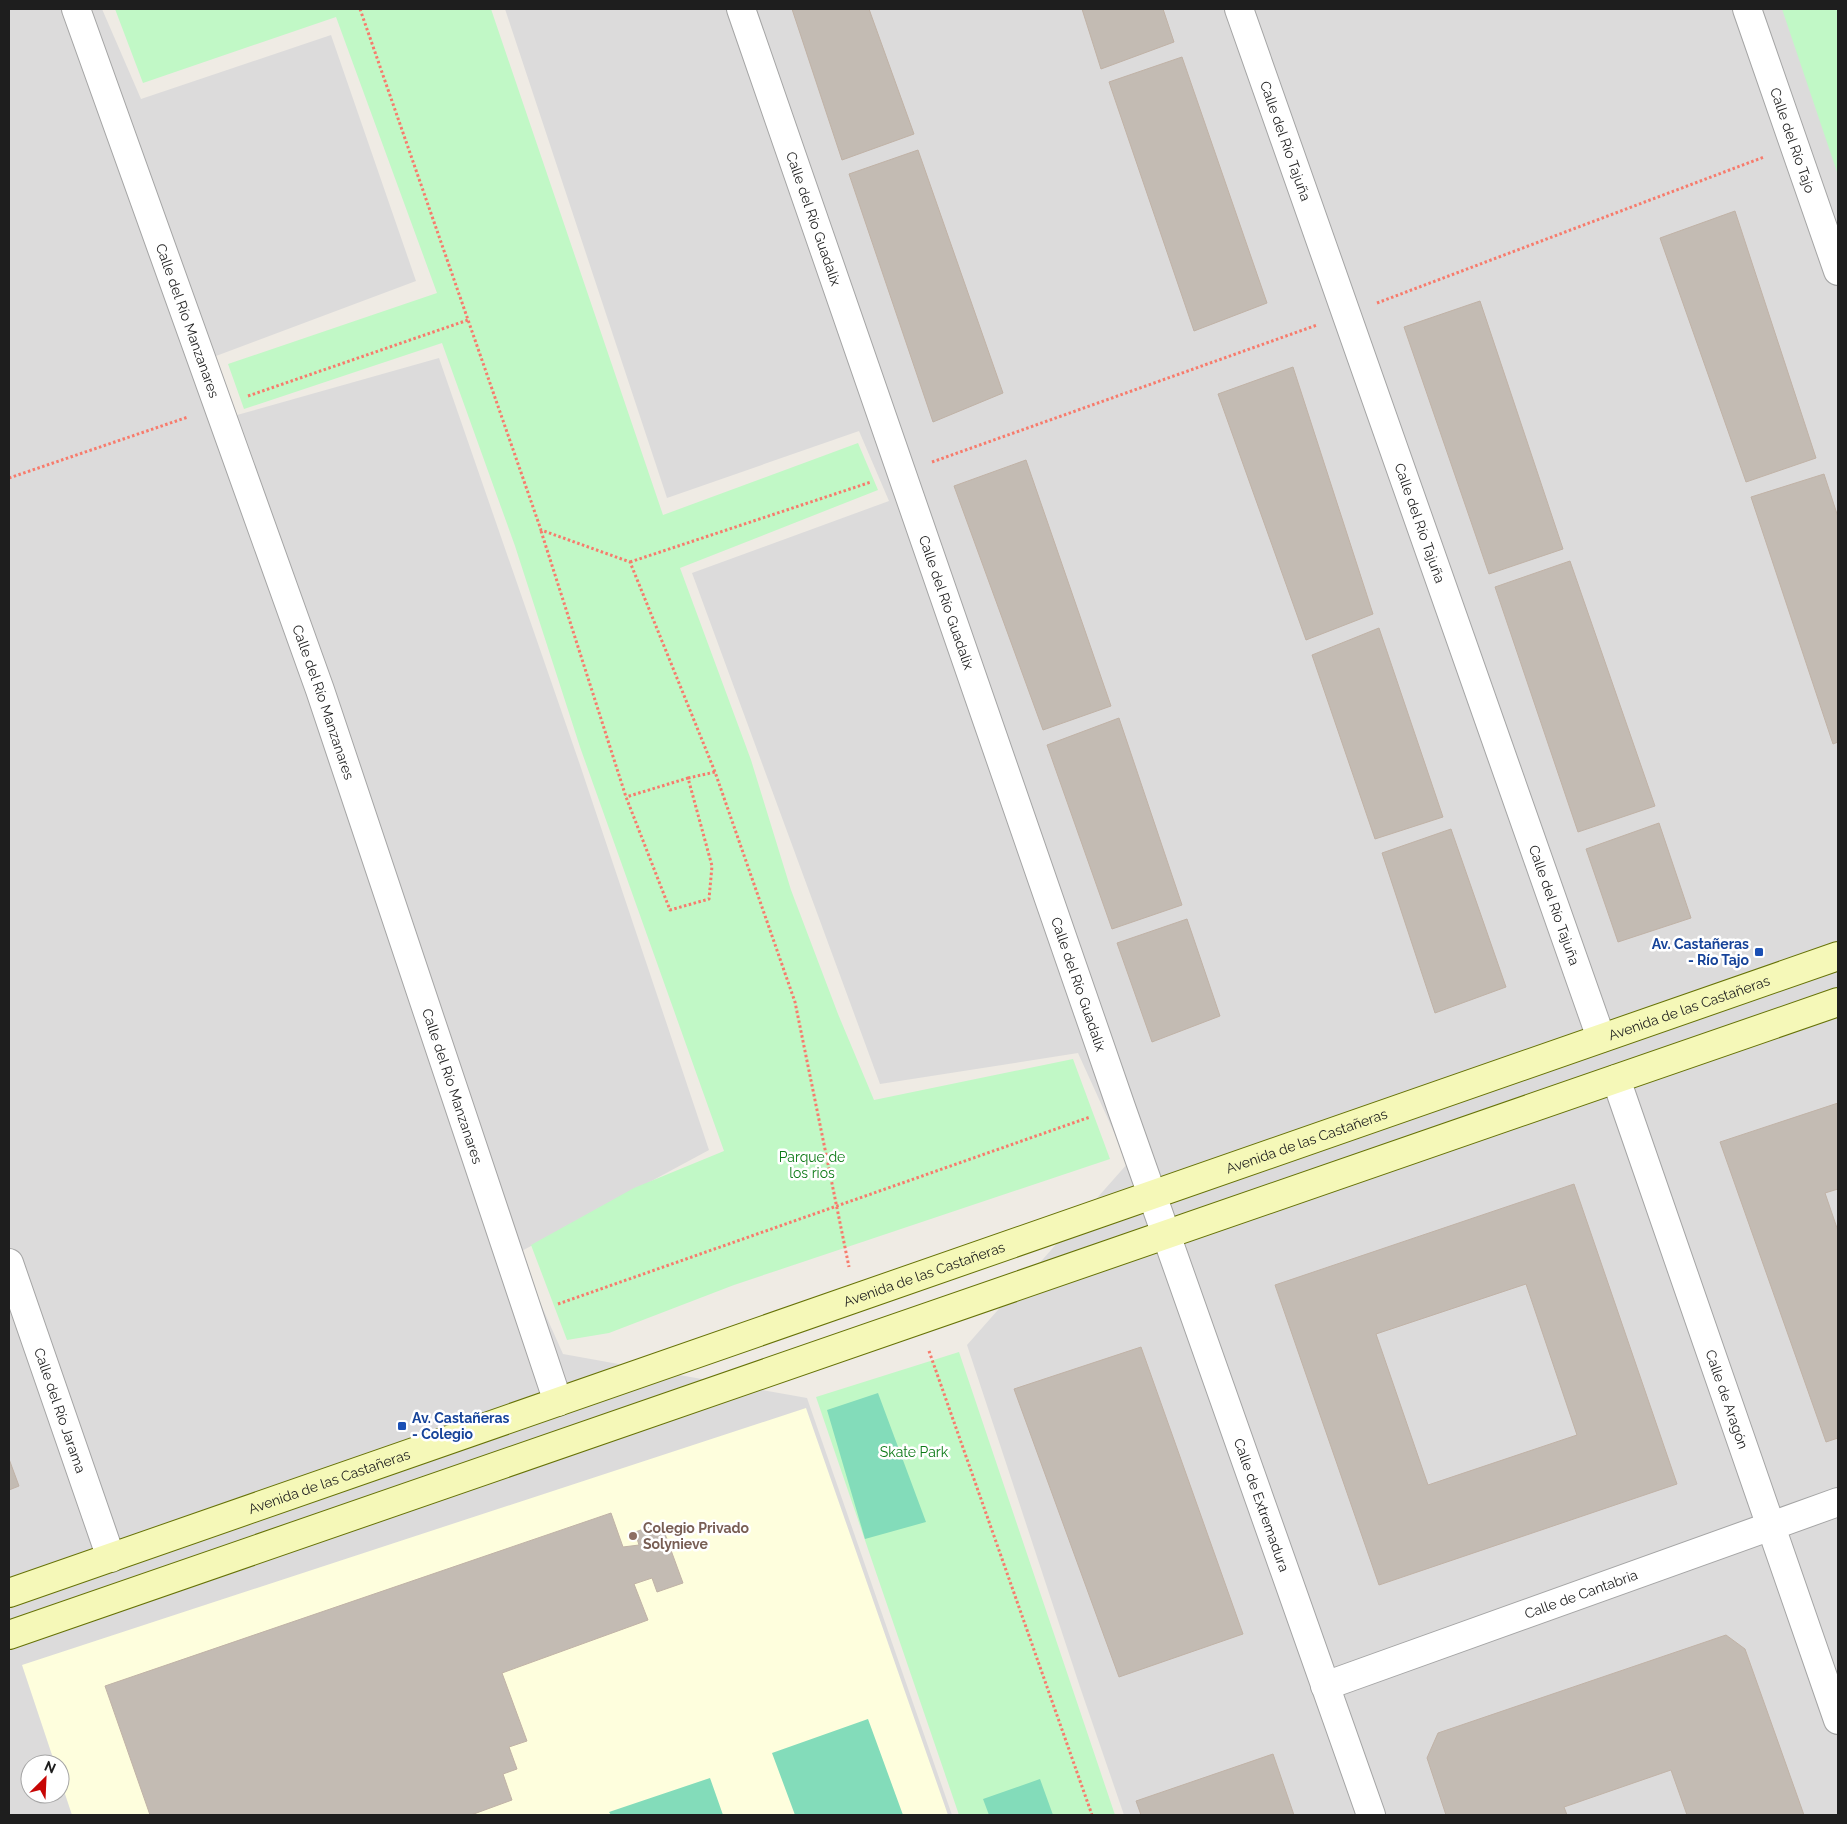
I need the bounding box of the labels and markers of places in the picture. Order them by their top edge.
place label: Av. Castañeras - Río Tajo [1652,936,1750,968]
marker: Av. Castañeras - Río Tajo [1753,946,1765,958]
place label: Av. Castañeras - Colegio [412,1410,509,1442]
marker: Av. Castañeras - Colegio [396,1420,408,1432]
place label: Colegio Privado Solynieve [643,1520,749,1552]
marker: Colegio Privado Solynieve [627,1530,639,1542]

